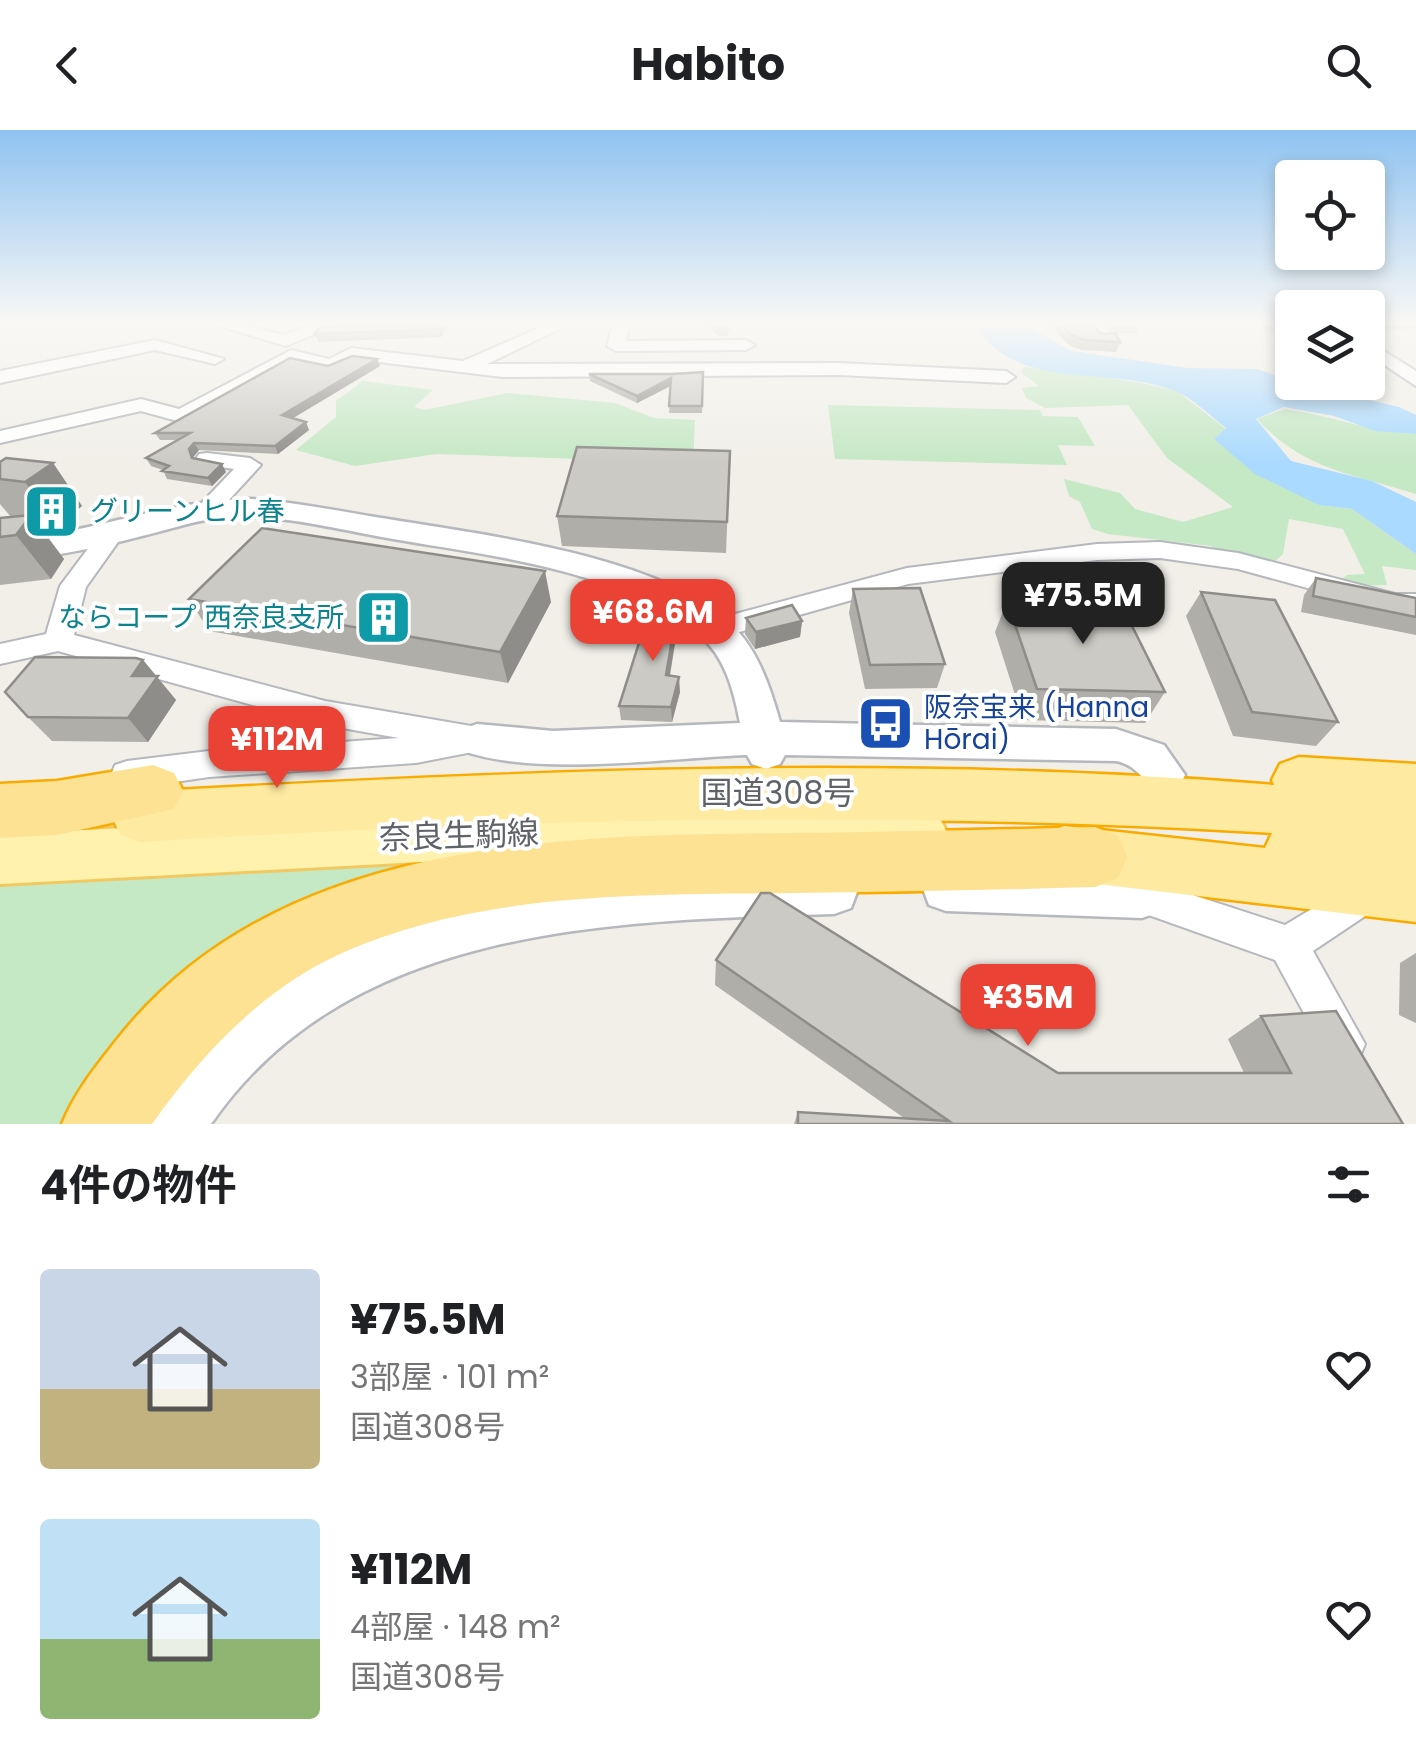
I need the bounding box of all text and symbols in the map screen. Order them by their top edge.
text: Habito [631,33,785,96]
icon: back [40,38,95,93]
icon: search [1321,38,1376,93]
map controls [1275,160,1385,400]
button: locate [1275,160,1385,270]
button: layers [1275,290,1385,400]
building icon: グリーンヒル春 [21,481,81,541]
place label: グリーンヒル春 [90,492,285,531]
pin: ¥75.5M [1002,562,1164,647]
text: ¥75.5M [1024,572,1142,617]
pin: ¥68.6M [572,579,734,664]
building icon: ならコープ 西奈良支所 [353,587,413,647]
text: ¥68.6M [592,589,714,634]
place label: ならコープ 西奈良支所 [58,598,344,637]
place label: 阪奈宝来 (Hanna Hōrai) [924,688,1149,759]
bus stop icon: 阪奈宝来 (Hanna Hōrai) [855,693,915,753]
pin: ¥112M [207,706,347,791]
text: ¥112M [230,716,324,761]
street label: 国道308号 [700,770,856,815]
street label: 奈良生駒線 [378,810,540,860]
pin: ¥35M [969,964,1087,1049]
text: ¥35M [982,974,1074,1019]
text: 4件の物件 [40,1156,236,1215]
icon: filters [1321,1157,1376,1212]
text: ¥75.5M [350,1290,506,1349]
icon: home [120,1309,240,1429]
icon: heart [1321,1342,1376,1397]
text: 3部屋 · 101 m² [350,1354,549,1399]
text: 国道308号 [350,1404,505,1449]
text: ¥112M [350,1540,472,1599]
icon: home [120,1559,240,1679]
icon: heart [1321,1592,1376,1647]
text: 4部屋 · 148 m² [350,1604,561,1649]
text: 国道308号 [350,1654,505,1699]

